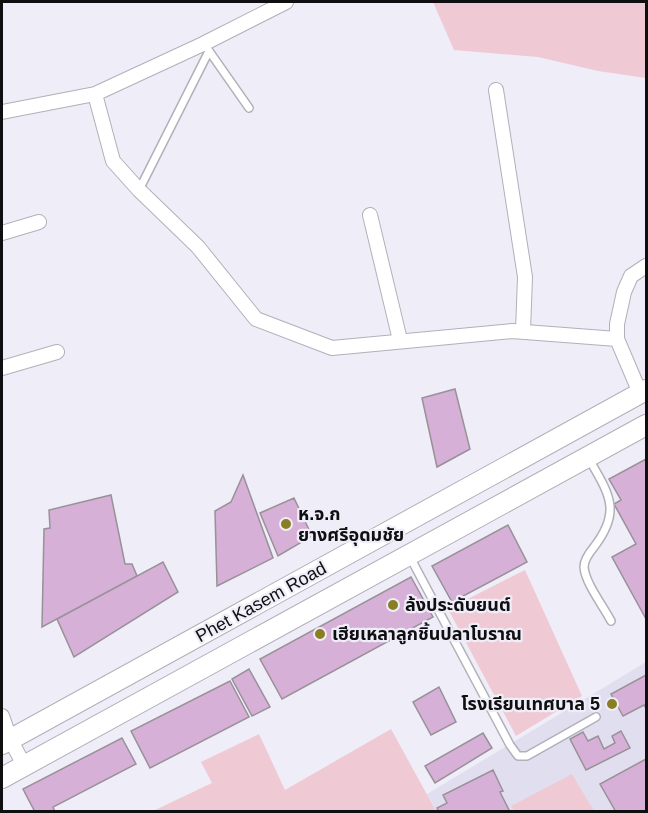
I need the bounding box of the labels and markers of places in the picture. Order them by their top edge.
place label: ห.จ.ก ยางศรีอุดมชัย [298,504,404,546]
marker: ห.จ.ก ยางศรีอุดมชัย [279,517,293,531]
place label: ล้งประดับยนต์ [405,595,511,615]
marker: ล้งประดับยนต์ [386,598,400,612]
place label: เฮียเหลาลูกชิ้นปลาโบราณ [332,622,522,645]
marker: เฮียเหลาลูกชิ้นปลาโบราณ [313,627,327,641]
place label: โรงเรียนเทศบาล 5 [461,694,600,714]
marker: โรงเรียนเทศบาล 5 [605,697,619,711]

